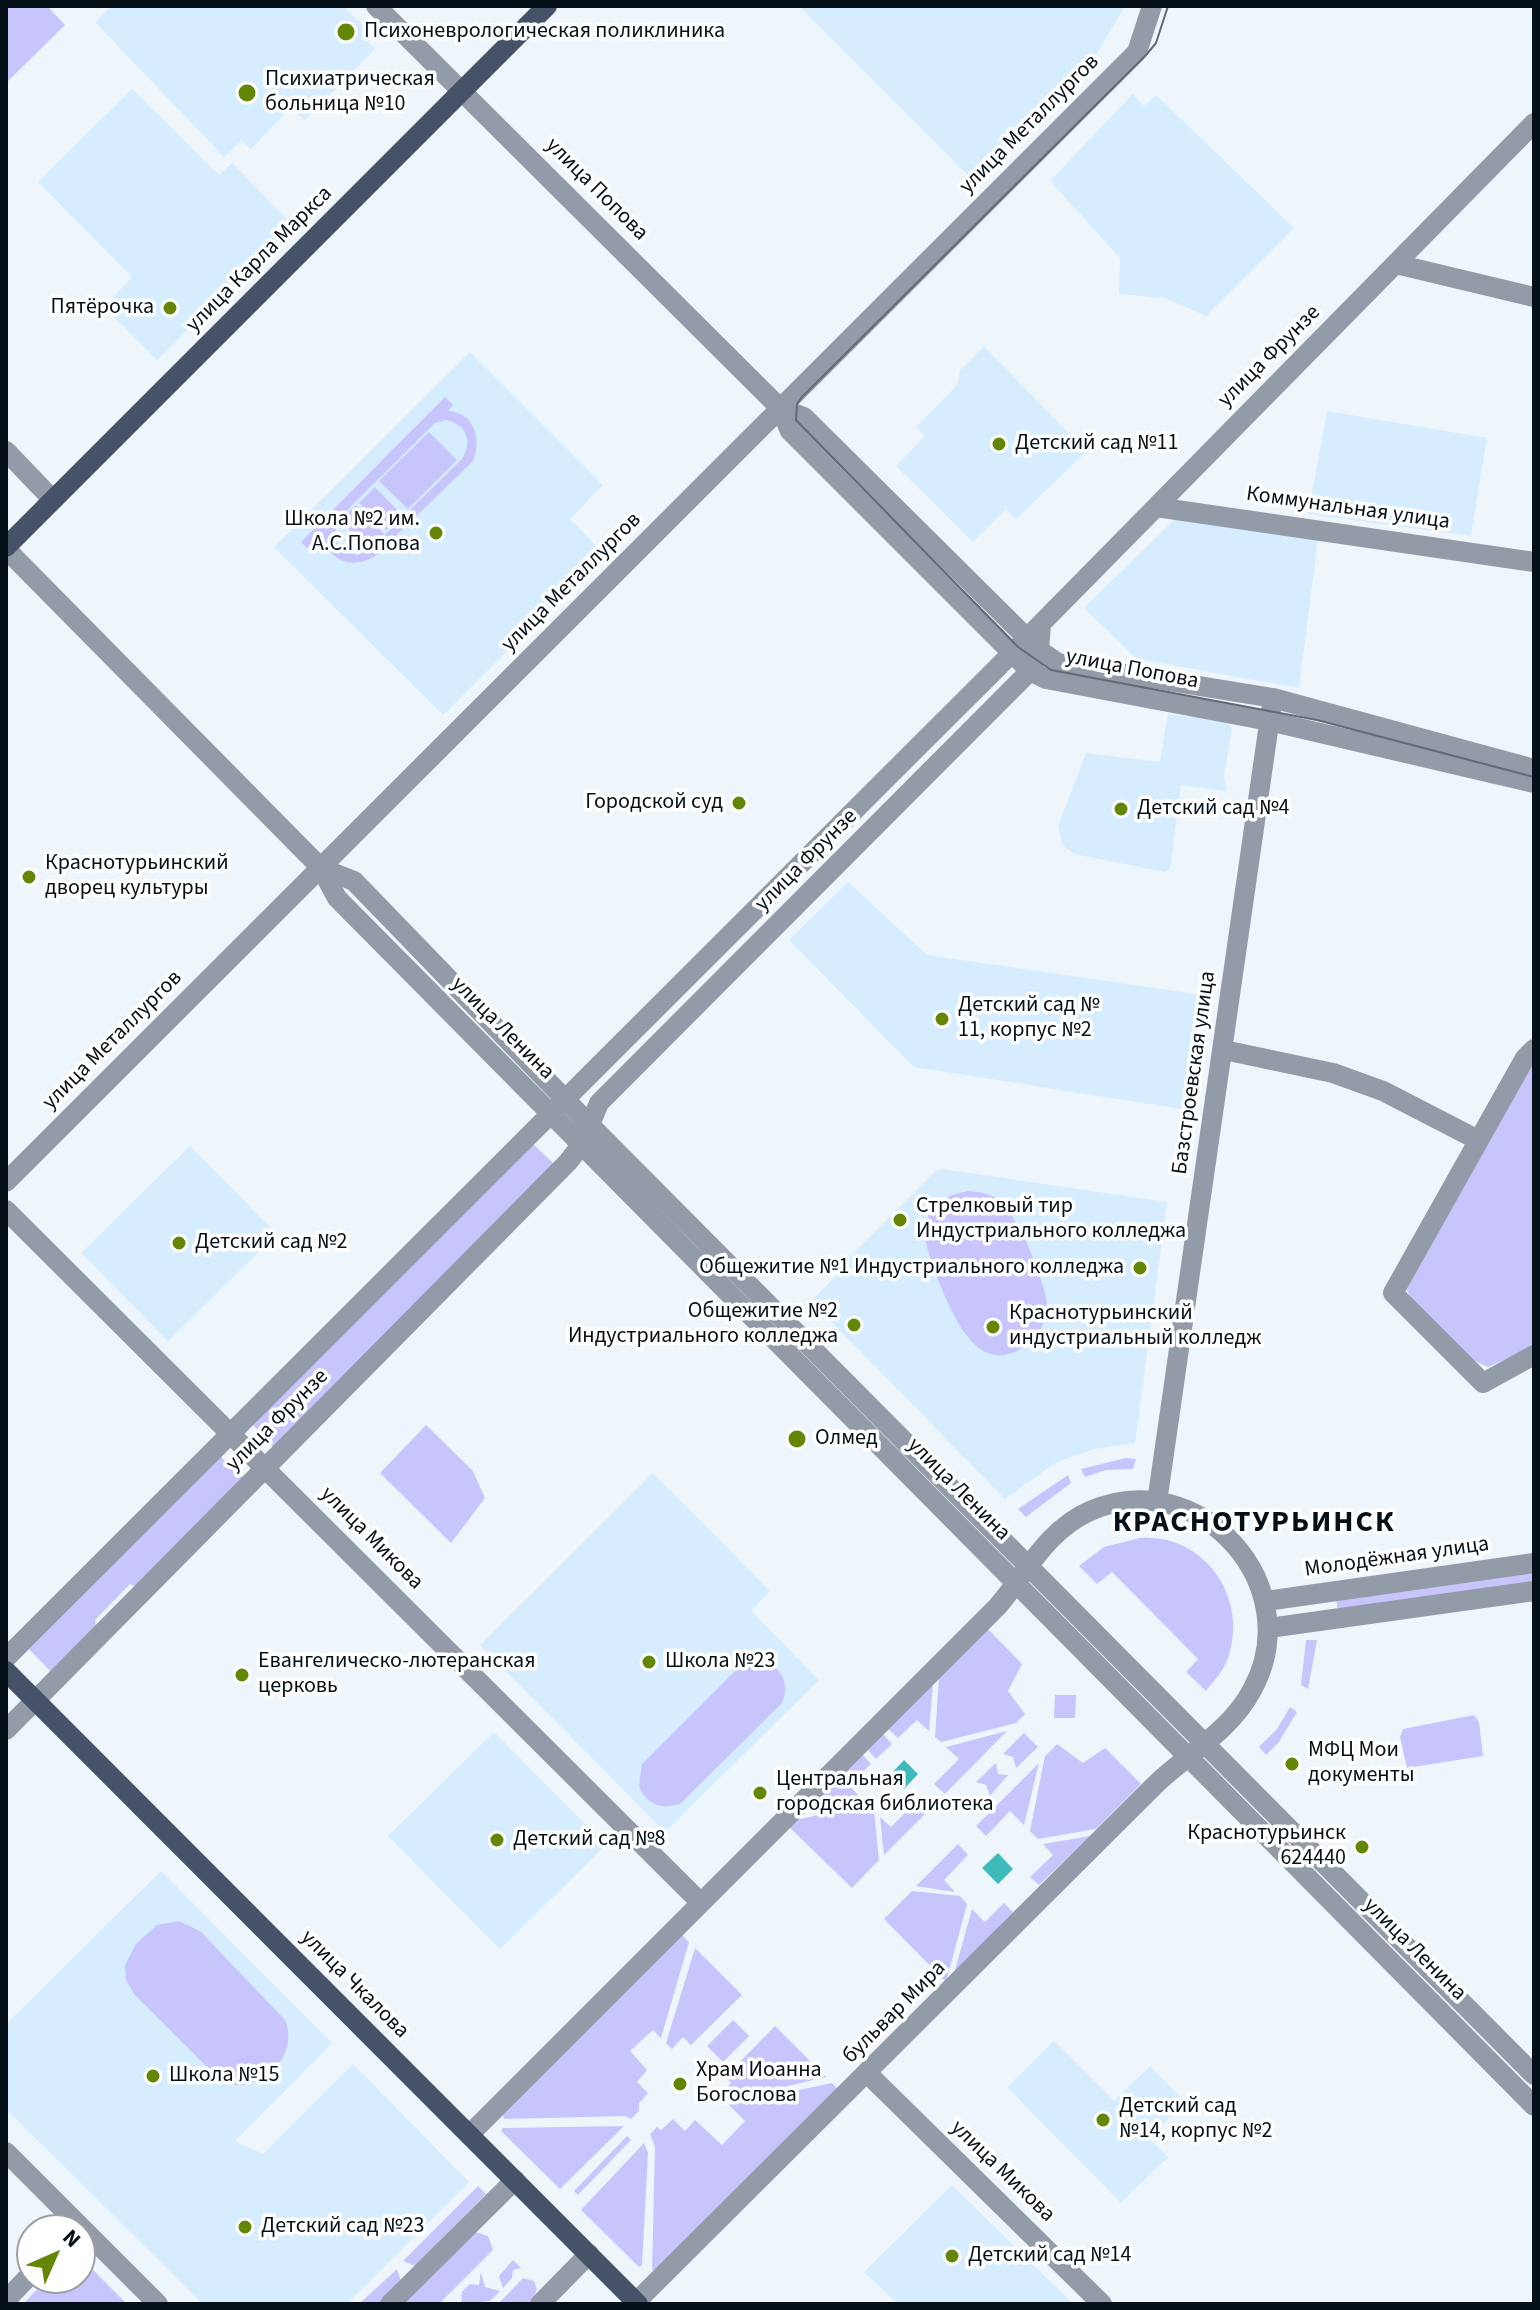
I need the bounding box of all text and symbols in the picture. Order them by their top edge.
place label: Психоневрологическая поликлиника [364,19,725,45]
marker: Психоневрологическая поликлиника [335,21,357,43]
street label: улица Металлургов [955,50,1105,200]
place label: Психиатрическая больница №10 [265,67,435,118]
marker: Психиатрическая больница №10 [236,82,258,104]
street label: улица Попова [539,133,653,247]
street label: улица Карла Маркса [181,181,339,339]
place label: Пятёрочка [51,295,154,321]
marker: Пятёрочка [161,299,179,317]
street label: улица Фрунзе [1213,300,1327,414]
place label: Детский сад №11 [1015,431,1178,457]
marker: Детский сад №11 [990,435,1008,453]
street label: Коммунальная улица [1244,482,1452,536]
place label: Школа №2 им. А.С.Попова [284,507,420,558]
street label: улица Металлургов [497,508,647,658]
marker: Школа №2 им. А.С.Попова [427,524,445,542]
street label: улица Попова [1063,644,1201,696]
place label: Городской суд [585,790,723,816]
marker: Городской суд [730,794,748,812]
place label: Детский сад №4 [1137,796,1289,822]
marker: Детский сад №4 [1112,800,1130,818]
street label: улица Фрунзе [750,804,864,918]
place label: Краснотурьинский дворец культуры [45,851,229,902]
marker: Краснотурьинский дворец культуры [20,868,38,886]
street label: улица Металлургов [38,966,188,1116]
street label: Базстроевская улица [1168,970,1222,1176]
street label: улица Ленина [445,972,559,1086]
place label: Детский сад № 11, корпус №2 [958,993,1100,1044]
marker: Детский сад № 11, корпус №2 [933,1010,951,1028]
place label: Стрелковый тир Индустриального колледжа [916,1194,1186,1246]
marker: Стрелковый тир Индустриального колледжа [891,1211,909,1229]
place label: Детский сад №2 [195,1230,347,1256]
marker: Детский сад №2 [170,1234,188,1252]
place label: Общежитие №1 Индустриального колледжа [699,1255,1124,1281]
marker: Общежитие №1 Индустриального колледжа [1131,1259,1149,1277]
place label: Общежитие №2 Индустриального колледжа [568,1299,838,1350]
place label: Краснотурьинский индустриальный колледж [1009,1301,1262,1352]
marker: Общежитие №2 Индустриального колледжа [845,1316,863,1334]
marker: Краснотурьинский индустриальный колледж [984,1318,1002,1336]
street label: улица Фрунзе [221,1364,335,1478]
place label: Олмед [815,1426,878,1452]
marker: Олмед [786,1428,808,1450]
street label: улица Ленина [901,1433,1015,1547]
street label: улица Микова [314,1482,428,1596]
district label: КРАСНОТУРЬИНСК [1113,1506,1395,1542]
street label: Молодёжная улица [1303,1532,1491,1584]
place label: Евангелическо-лютеранская церковь [258,1649,535,1700]
place label: Школа №23 [665,1649,775,1675]
marker: Школа №23 [640,1653,658,1671]
marker: Евангелическо-лютеранская церковь [233,1666,251,1684]
place label: МФЦ Мои документы [1308,1738,1415,1790]
marker: МФЦ Мои документы [1283,1755,1301,1773]
place label: Центральная городская библиотека [776,1767,994,1818]
marker: Центральная городская библиотека [751,1784,769,1802]
place label: Краснотурьинск 624440 [1187,1821,1346,1872]
place label: Детский сад №8 [513,1827,665,1853]
marker: Детский сад №8 [488,1831,506,1849]
marker: Краснотурьинск 624440 [1353,1838,1371,1856]
street label: улица Ленина [1357,1893,1471,2007]
street label: улица Чкалова [294,1925,414,2045]
street label: бульвар Мира [838,1956,952,2070]
place label: Храм Иоанна Богослова [696,2058,822,2110]
place label: Школа №15 [169,2063,279,2089]
marker: Школа №15 [144,2067,162,2085]
marker: Храм Иоанна Богослова [671,2075,689,2093]
place label: Детский сад №14, корпус №2 [1119,2094,1272,2146]
marker: Детский сад №14, корпус №2 [1094,2111,1112,2129]
street label: улица Микова [944,2116,1060,2228]
north arrow [16,2214,96,2294]
place label: Детский сад №23 [261,2214,424,2240]
marker: Детский сад №23 [236,2218,254,2236]
text: N [55,2222,88,2255]
place label: Детский сад №14 [968,2243,1131,2269]
marker: Детский сад №14 [943,2247,961,2265]

